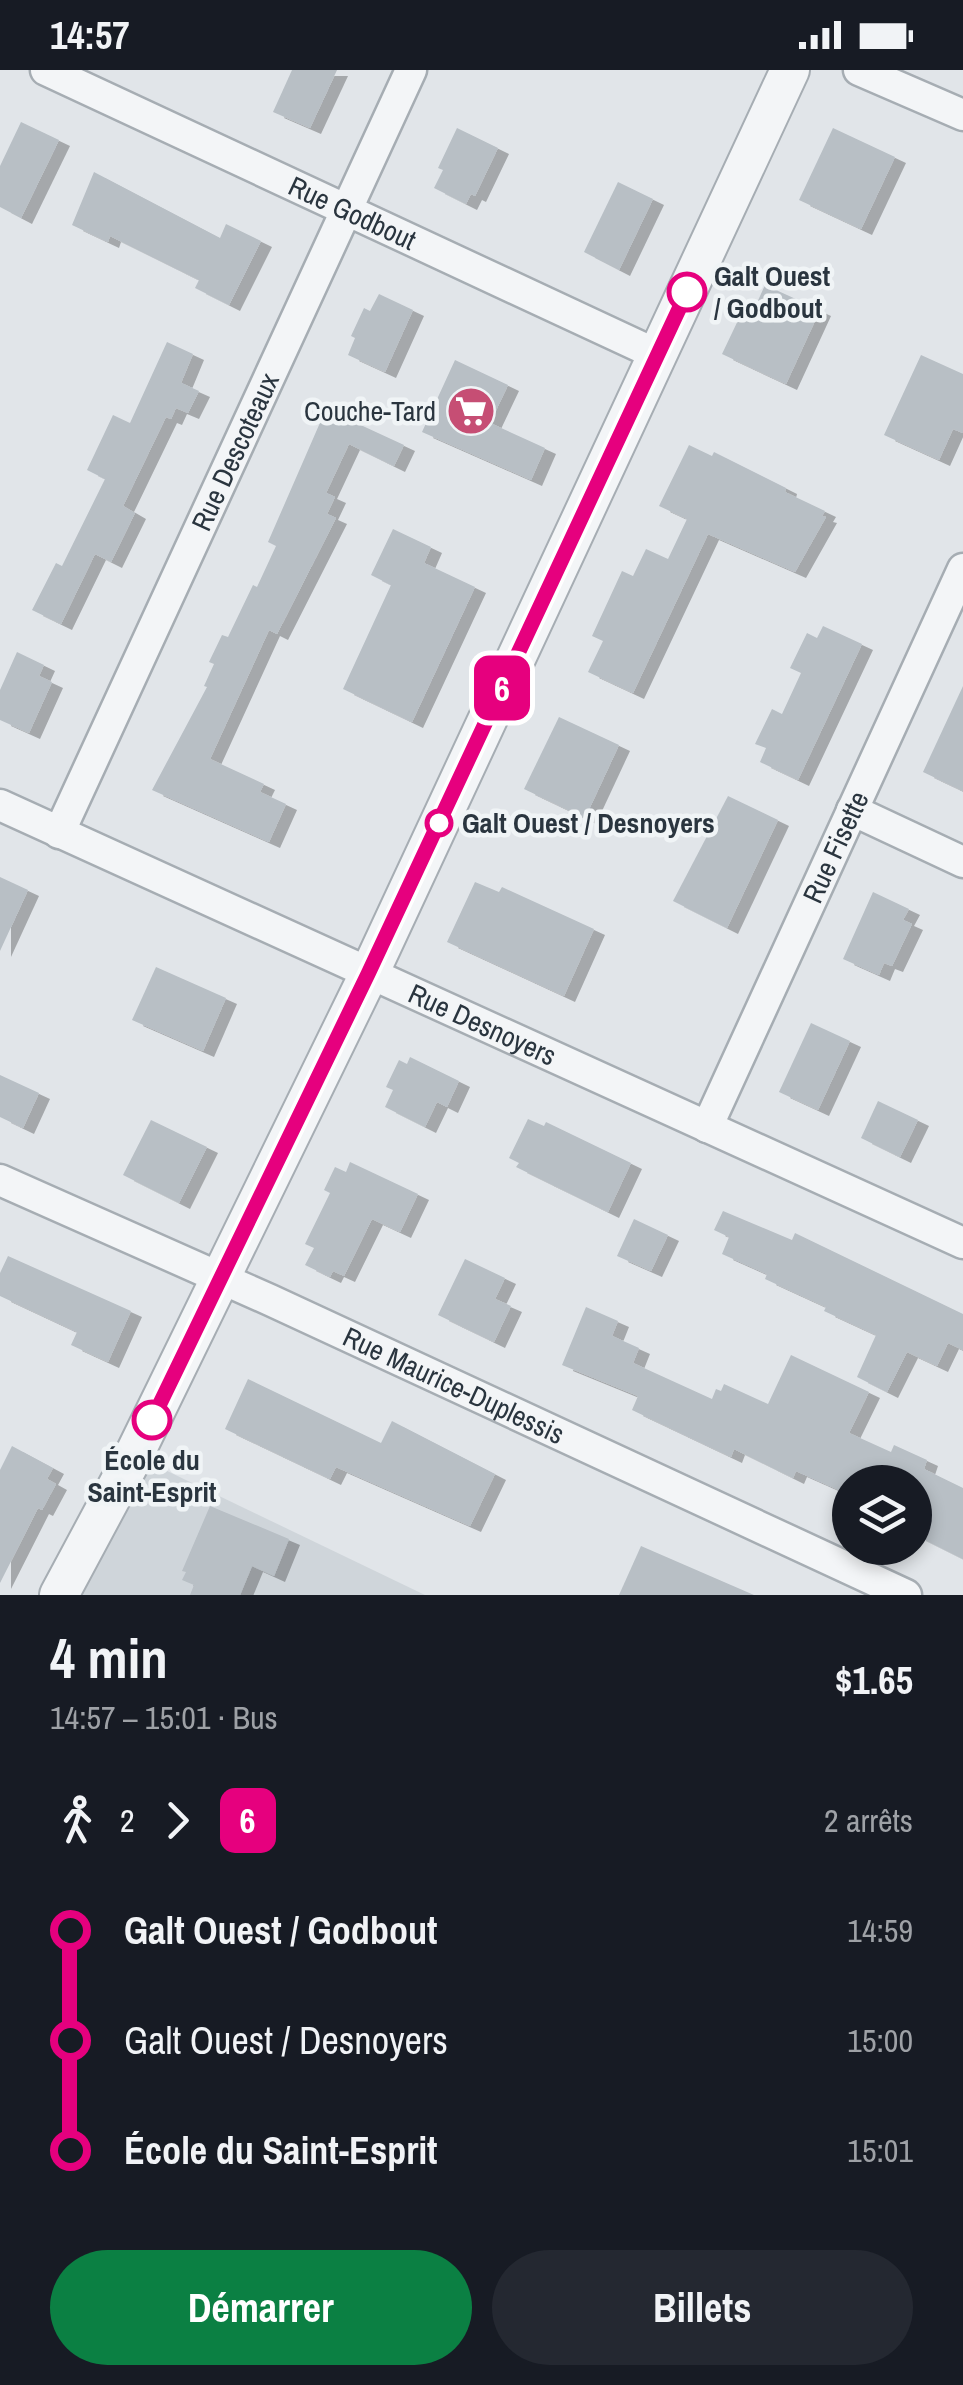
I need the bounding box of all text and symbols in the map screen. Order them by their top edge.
text: 14:57 [50,10,130,61]
street label: Rue Godbout [282,167,422,259]
place label: Galt Ouest / Godbout [714,257,830,327]
marker: Galt Ouest / Godbout [668,273,706,311]
street label: Rue Descoteaux [182,366,288,537]
supermarket icon: Couche-Tard [445,385,497,437]
place label: Couche-Tard [304,392,436,430]
line badge: 6 [470,656,534,720]
text: 6 [494,665,510,712]
street label: Rue Fisette [793,785,877,909]
place label: Galt Ouest / Desnoyers [462,804,715,842]
marker: Galt Ouest / Desnoyers [426,810,452,836]
street label: Rue Desnoyers [403,974,562,1075]
street label: Rue Maurice-Duplessis [337,1317,571,1453]
marker: École du Saint-Esprit [133,1401,171,1439]
place label: École du Saint-Esprit [88,1441,217,1511]
map controls [832,1465,932,1565]
button: layers [832,1465,932,1565]
text: 4 min [50,1621,168,1695]
text: $1.65 [835,1655,913,1706]
text: 14:57 – 15:01 · Bus [50,1696,278,1739]
icon: walk [50,1793,105,1848]
icon: forward [150,1793,205,1848]
text: 6 [240,1797,256,1844]
text: 2 [120,1799,135,1842]
text: 2 arrêts [824,1799,913,1842]
text: Galt Ouest / Godbout [124,1905,437,1956]
text: 14:59 [847,1909,913,1952]
text: Galt Ouest / Desnoyers [124,2015,448,2066]
text: 15:00 [847,2019,913,2062]
text: École du Saint-Esprit [124,2125,437,2176]
text: 15:01 [847,2129,913,2172]
button: Démarrer [50,2250,472,2365]
button: Billets [492,2250,913,2365]

